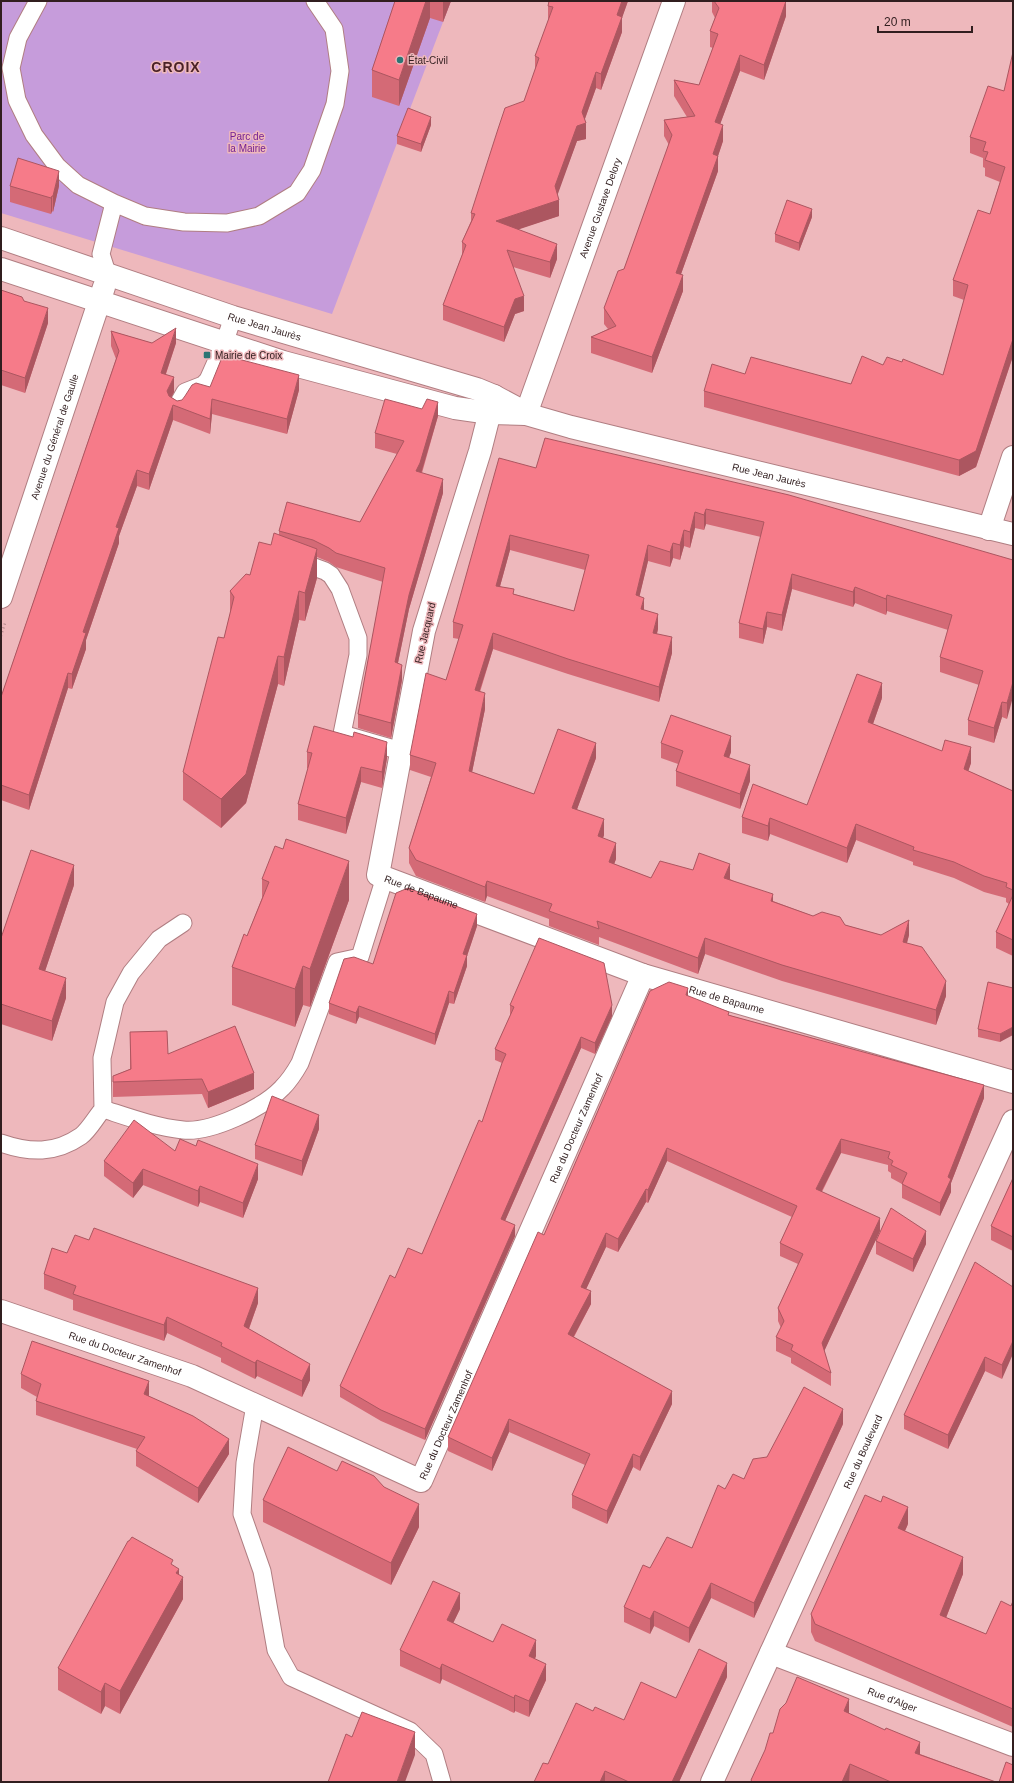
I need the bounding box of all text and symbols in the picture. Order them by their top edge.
scale bar [878,8,972,34]
text: 20 m [884,15,911,29]
place label: État-Civil [408,54,448,66]
marker: État-Civil [395,55,405,65]
district label: CROIX [151,59,201,75]
park label: Parc de la Mairie [228,131,266,154]
street label: Avenue Gustave Delory [577,156,623,259]
street label: Rue Jean Jaurès [227,310,302,342]
marker: Mairie de Croix [202,350,212,360]
place label: Mairie de Croix [215,350,282,361]
street label: Avenue du Général de Gaulle [28,372,80,501]
street label: Rue Jean Jaurès [731,461,807,489]
street label: Rue Jacquard [413,601,437,665]
street label: Rue de Bapaume [383,873,460,910]
street label: Rue de Bapaume [688,983,766,1015]
street label: Rue du Docteur Zamenhof [547,1072,605,1184]
street label: Rue du Docteur Zamenhof [67,1329,183,1377]
street label: Rue du Docteur Zamenhof [417,1368,474,1481]
street label: Rue du Boulevard [841,1413,884,1490]
street label: Rue d'Alger [866,1685,919,1714]

